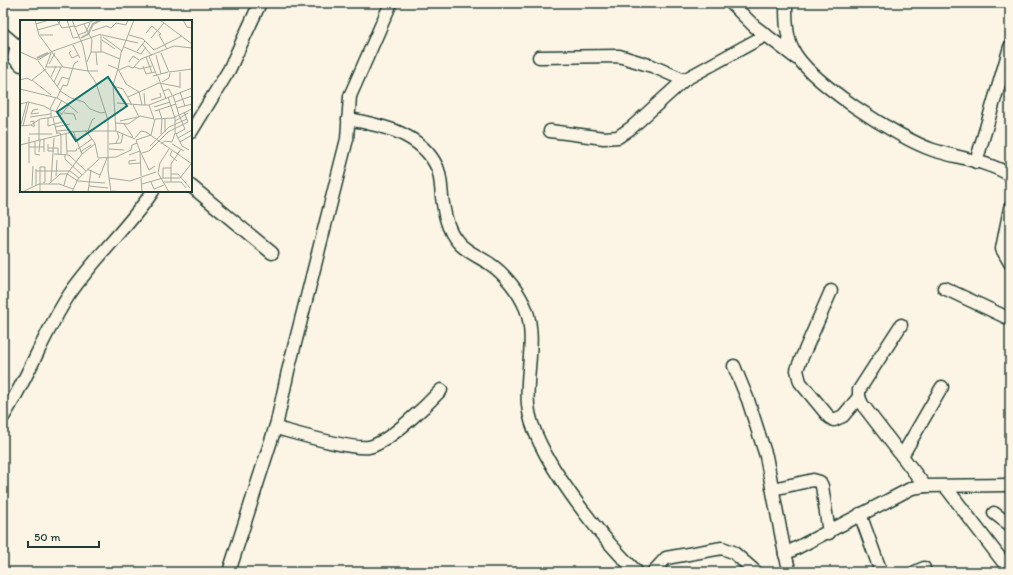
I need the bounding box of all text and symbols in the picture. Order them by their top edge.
inset map [20,20,192,192]
scale bar [28,523,99,549]
text: 50 m [34,530,60,544]

